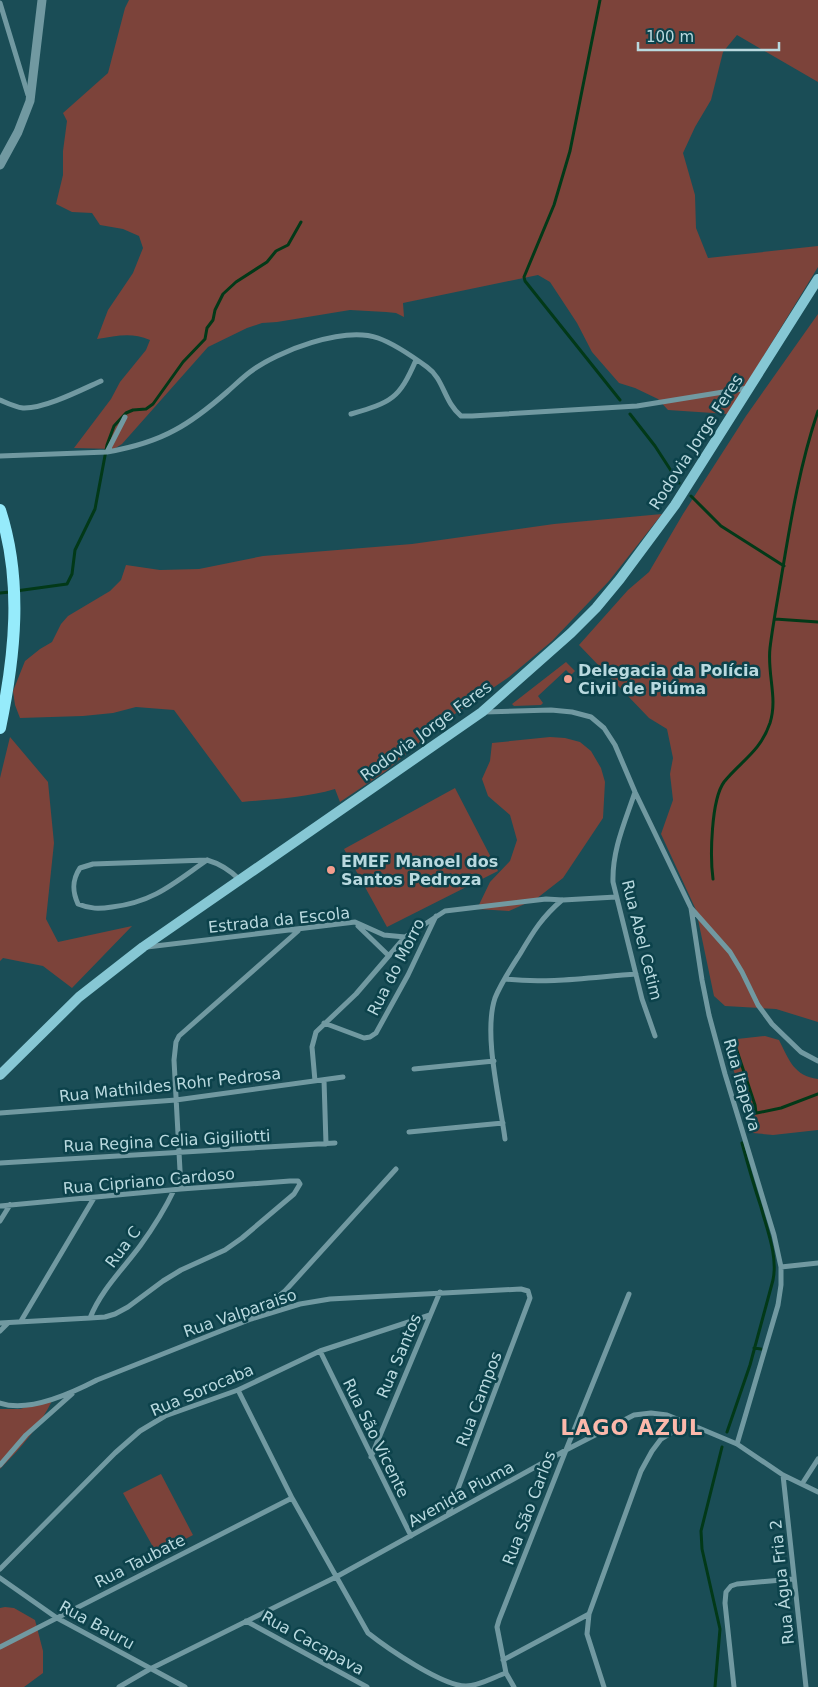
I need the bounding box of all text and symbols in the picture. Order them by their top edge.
scale bar [638,20,779,52]
text: 100 m [646,28,694,46]
street label: Rodovia Jorge Feres [645,371,747,513]
place label: Delegacia da Polícia Civil de Piúma [578,661,759,698]
marker: Delegacia da Polícia Civil de Piúma [562,673,574,685]
street label: Rodovia Jorge Feres [357,677,495,785]
place label: EMEF Manoel dos Santos Pedroza [341,852,498,889]
marker: EMEF Manoel dos Santos Pedroza [325,864,337,876]
street label: Rua Abel Cetim [618,878,666,1002]
street label: Estrada da Escola [207,903,351,937]
street label: Rua do Morro [363,915,429,1019]
street label: Rua Itapeva [720,1036,764,1134]
street label: Rua Mathildes Rohr Pedrosa [58,1064,282,1106]
street label: Rua Regina Celia Gigiliotti [63,1126,271,1156]
street label: Rua Cipriano Cardoso [62,1164,236,1198]
street label: Rua C [101,1223,145,1271]
street label: Rua Valparaiso [181,1285,299,1341]
street label: Rua Santos [373,1311,425,1401]
street label: Rua Campos [452,1349,506,1449]
street label: Rua Sorocaba [148,1360,256,1420]
street label: Rua São Vicente [339,1375,413,1501]
district label: LAGO AZUL [561,1416,703,1440]
street label: Rua São Carlos [499,1448,559,1568]
street label: Avenida Piuma [405,1457,517,1531]
street label: Rua Água Fria 2 [766,1518,798,1646]
street label: Rua Taubate [92,1530,188,1592]
street label: Rua Bauru [56,1597,138,1653]
street label: Rua Cacapava [258,1607,368,1679]

